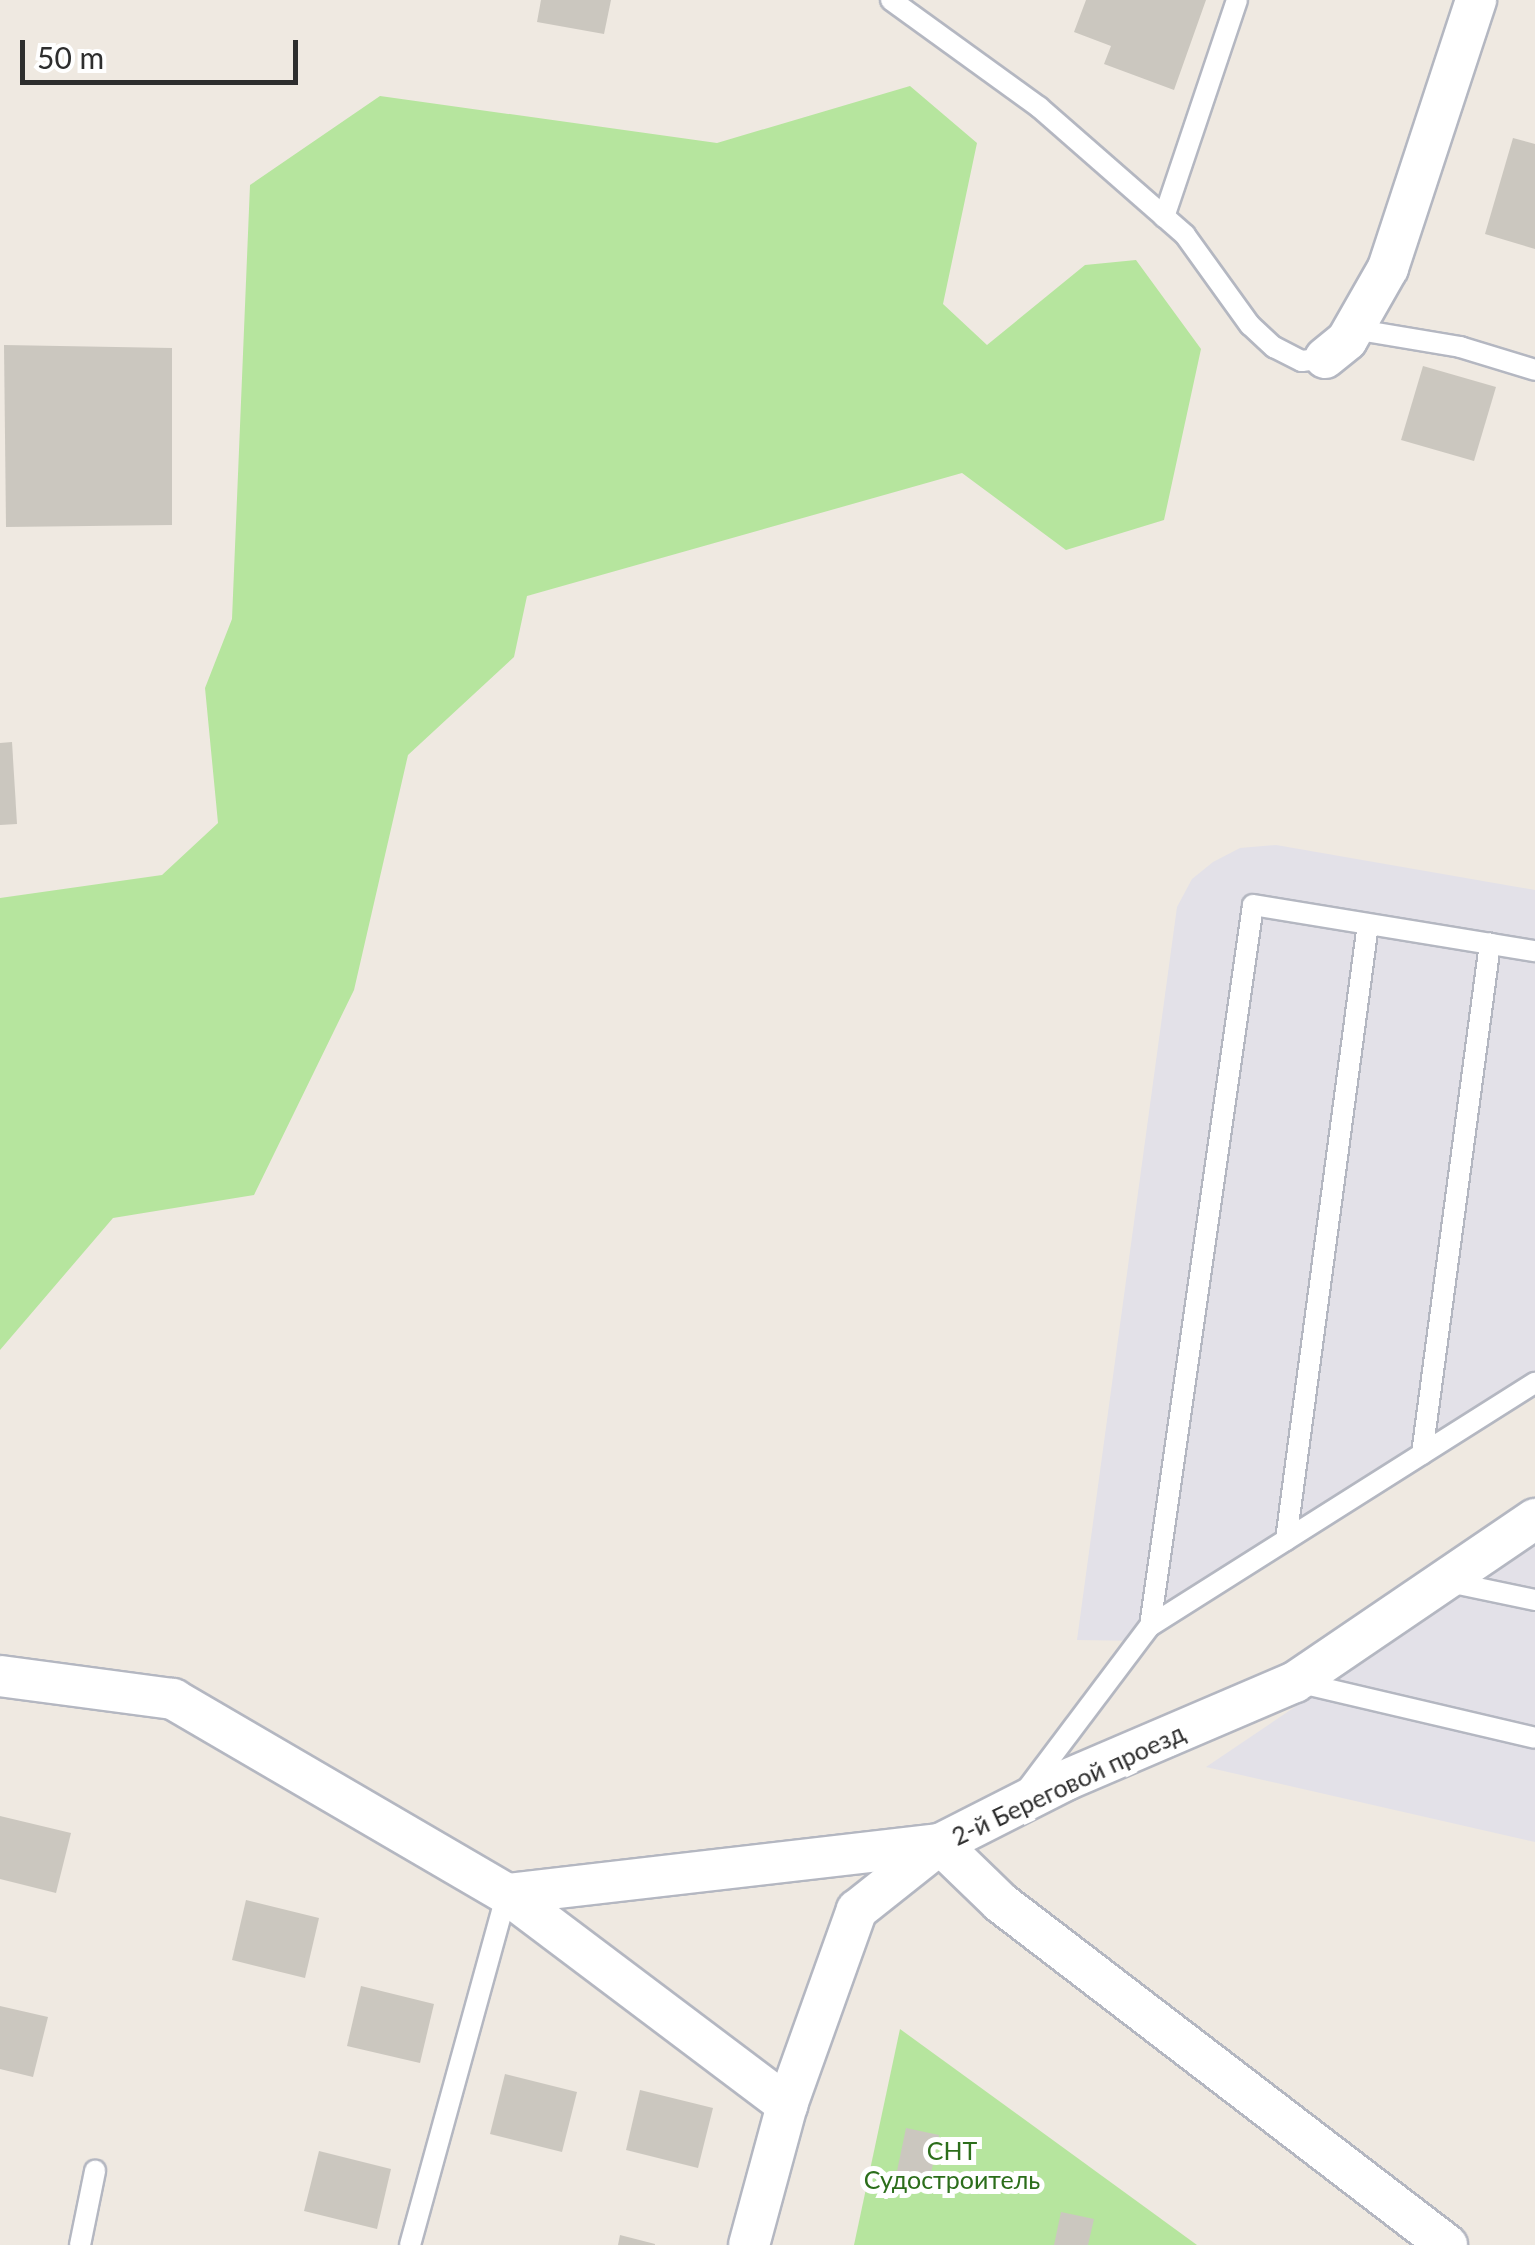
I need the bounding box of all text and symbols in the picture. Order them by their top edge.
scale bar [25,20,302,82]
text: 50 m [37,39,104,75]
street label: 2-й Береговой проезд [947,1717,1189,1851]
park label: СНТ Судостроитель [864,2136,1040,2195]

